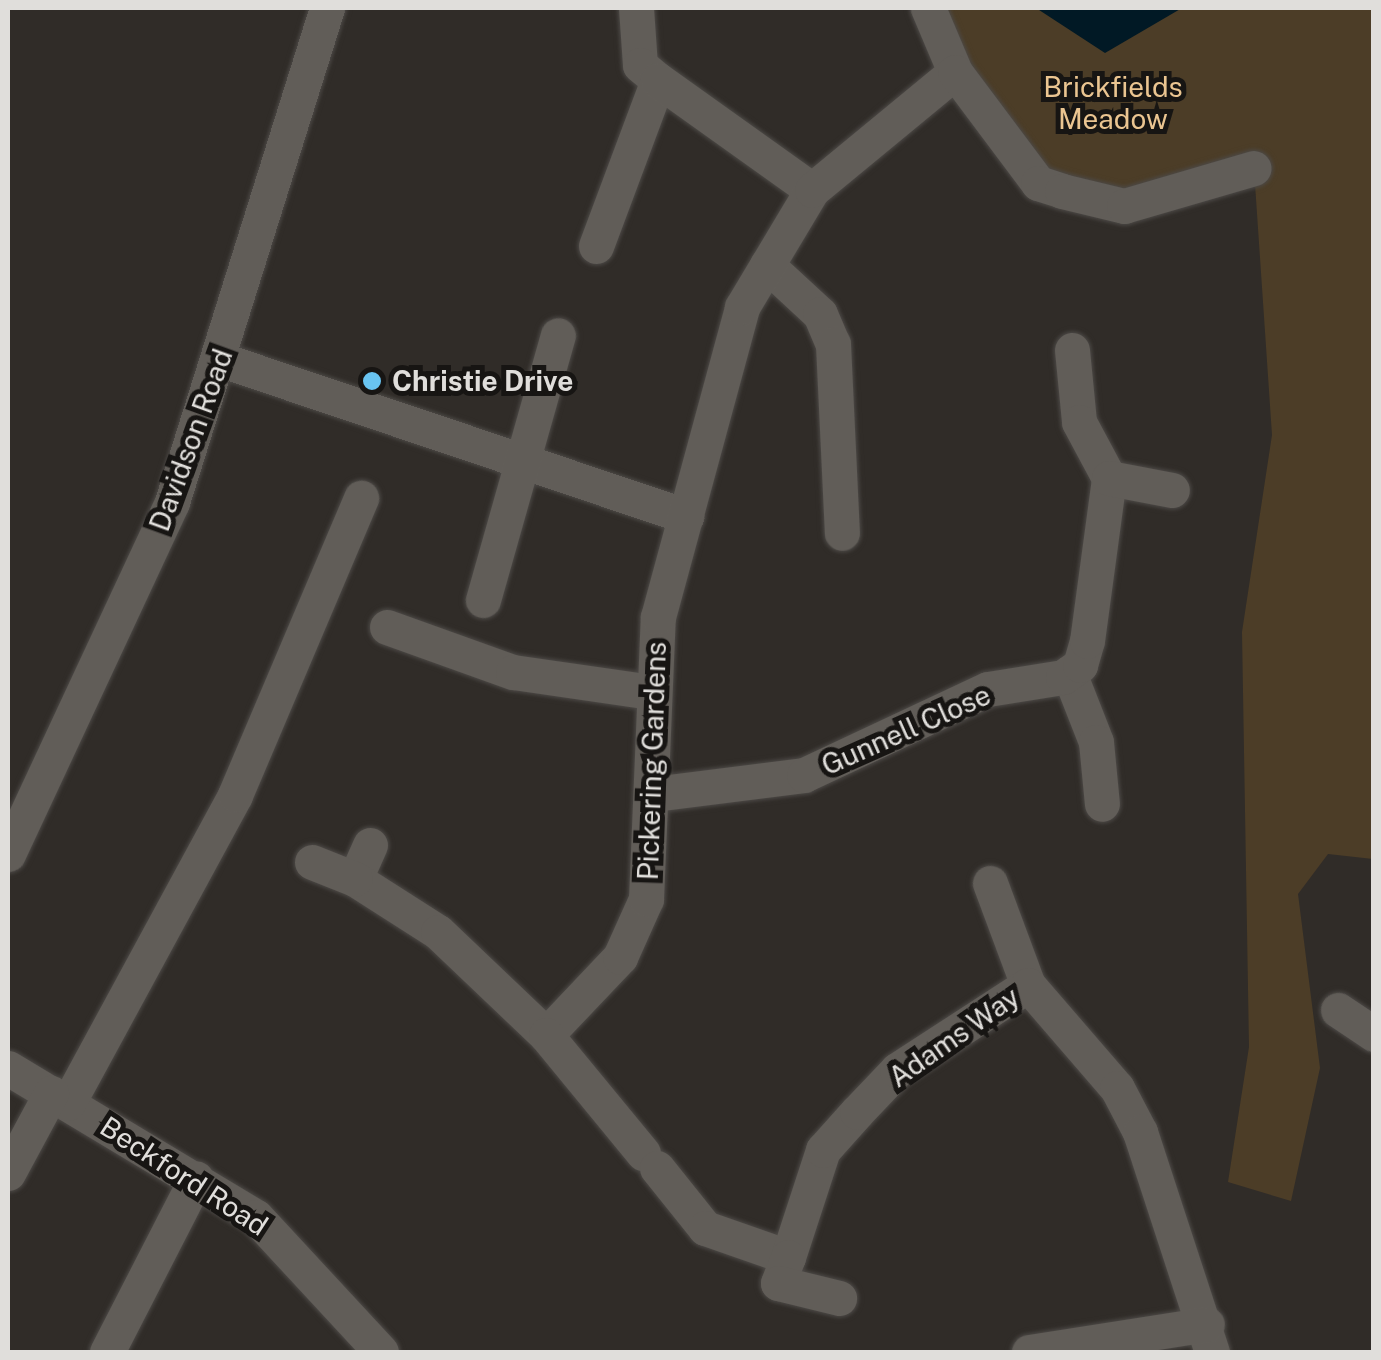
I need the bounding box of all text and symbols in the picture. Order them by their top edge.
park label: Brickfields Meadow [1043,70,1183,136]
street label: Davidson Road [142,344,240,536]
place label: Christie Drive [392,364,573,398]
marker: Christie Drive [361,370,383,392]
street label: Pickering Gardens [631,641,673,881]
street label: Gunnell Close [816,678,996,782]
street label: Adams Way [882,980,1026,1094]
street label: Beckford Road [94,1109,274,1243]

